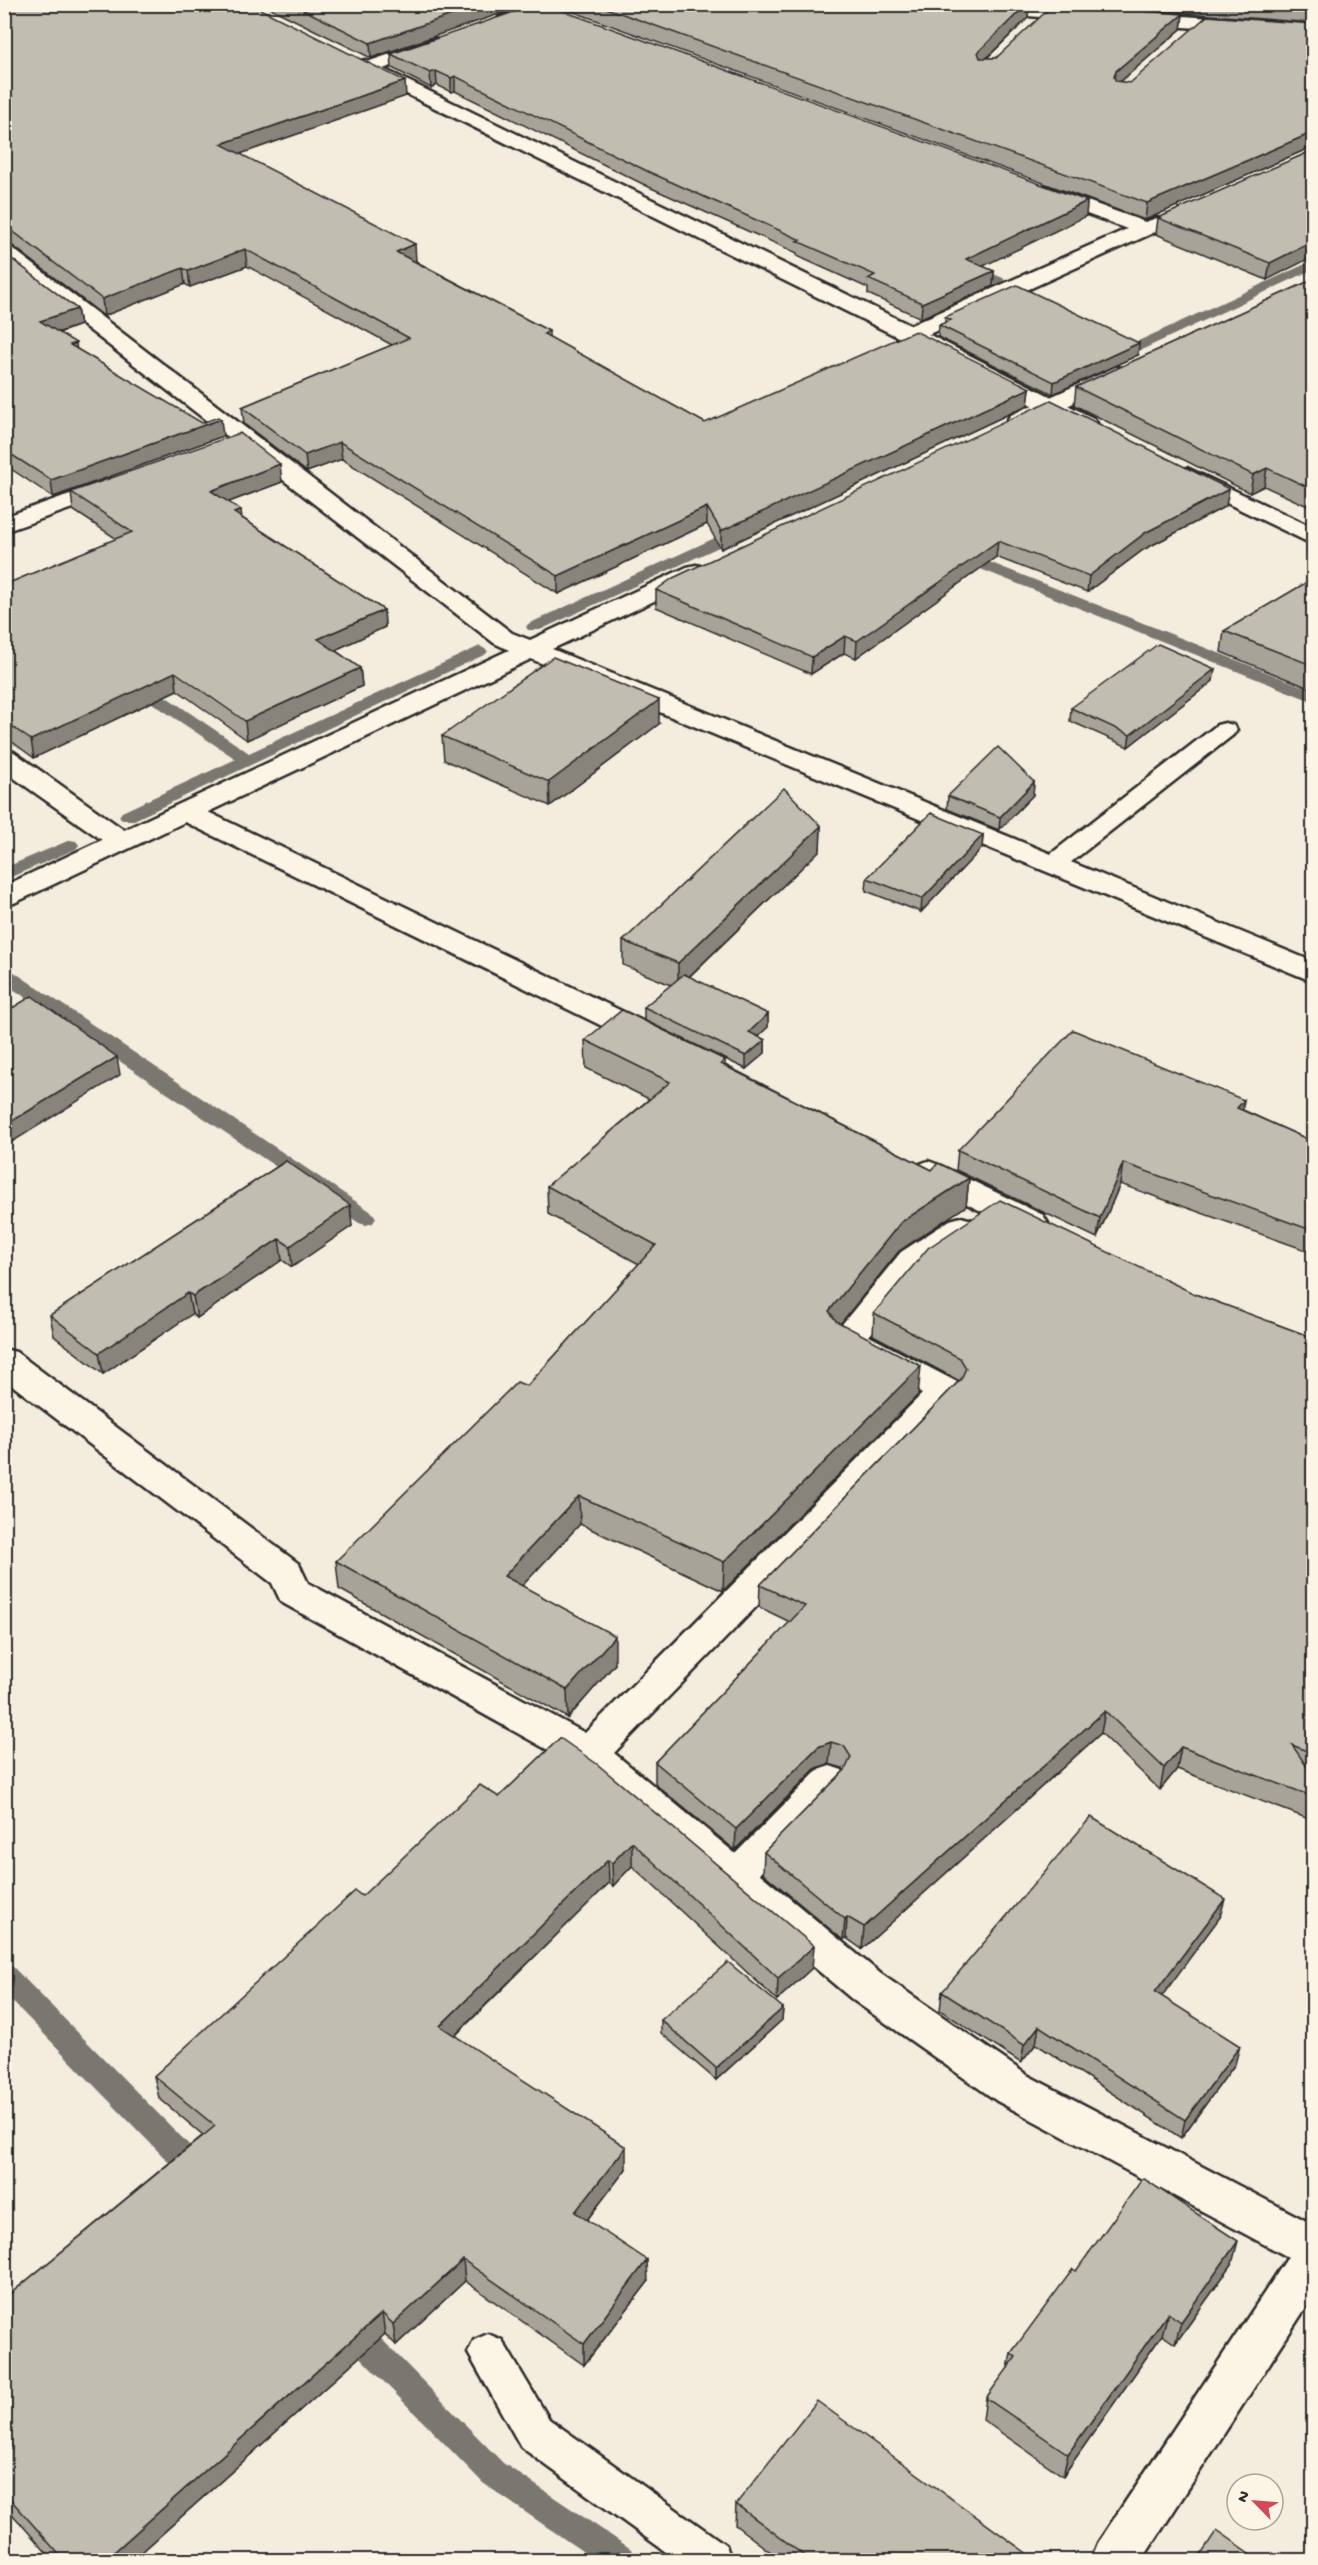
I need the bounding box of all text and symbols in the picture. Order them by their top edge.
north arrow [1225,2472,1285,2532]
text: N [1234,2488,1256,2506]

